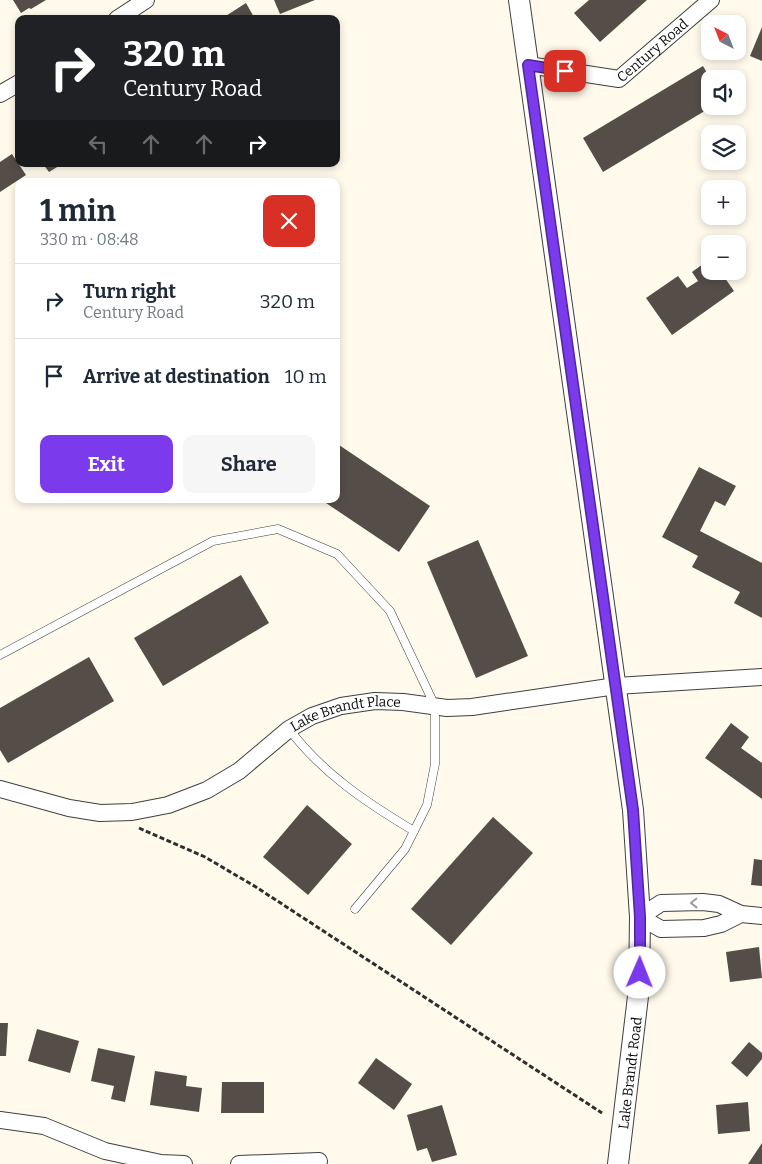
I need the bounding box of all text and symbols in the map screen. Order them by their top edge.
street label: Century Road [614,15,692,86]
north arrow [701,15,746,60]
map controls [701,15,746,280]
text: 320 m [123,33,225,75]
icon: right [40,35,105,100]
pin [544,50,586,92]
icon: arrive [551,57,579,85]
button: sound [701,70,746,115]
text: Century Road [123,75,262,102]
button: layers [701,125,746,170]
icon: left [84,130,112,158]
icon: ahead [137,130,165,158]
icon: ahead [190,130,218,158]
icon: right [243,130,271,158]
button: + [701,180,746,225]
text: 1 min [40,193,116,229]
button: close [263,195,315,247]
text: 330 m · 08:48 [40,230,139,249]
button: − [701,235,746,280]
text: Turn right [83,280,176,303]
icon: right [40,287,68,315]
text: 320 m [260,290,315,313]
text: Century Road [83,303,184,322]
icon: arrive [40,362,68,390]
text: Arrive at destination [83,365,270,388]
text: 10 m [285,365,327,388]
button: Exit [40,435,173,493]
button: Share [183,435,315,493]
street label: Lake Brandt Place [287,693,401,736]
one-way arrow [690,897,698,908]
position arrow [613,946,665,998]
street label: Lake Brandt Road [615,1016,646,1130]

